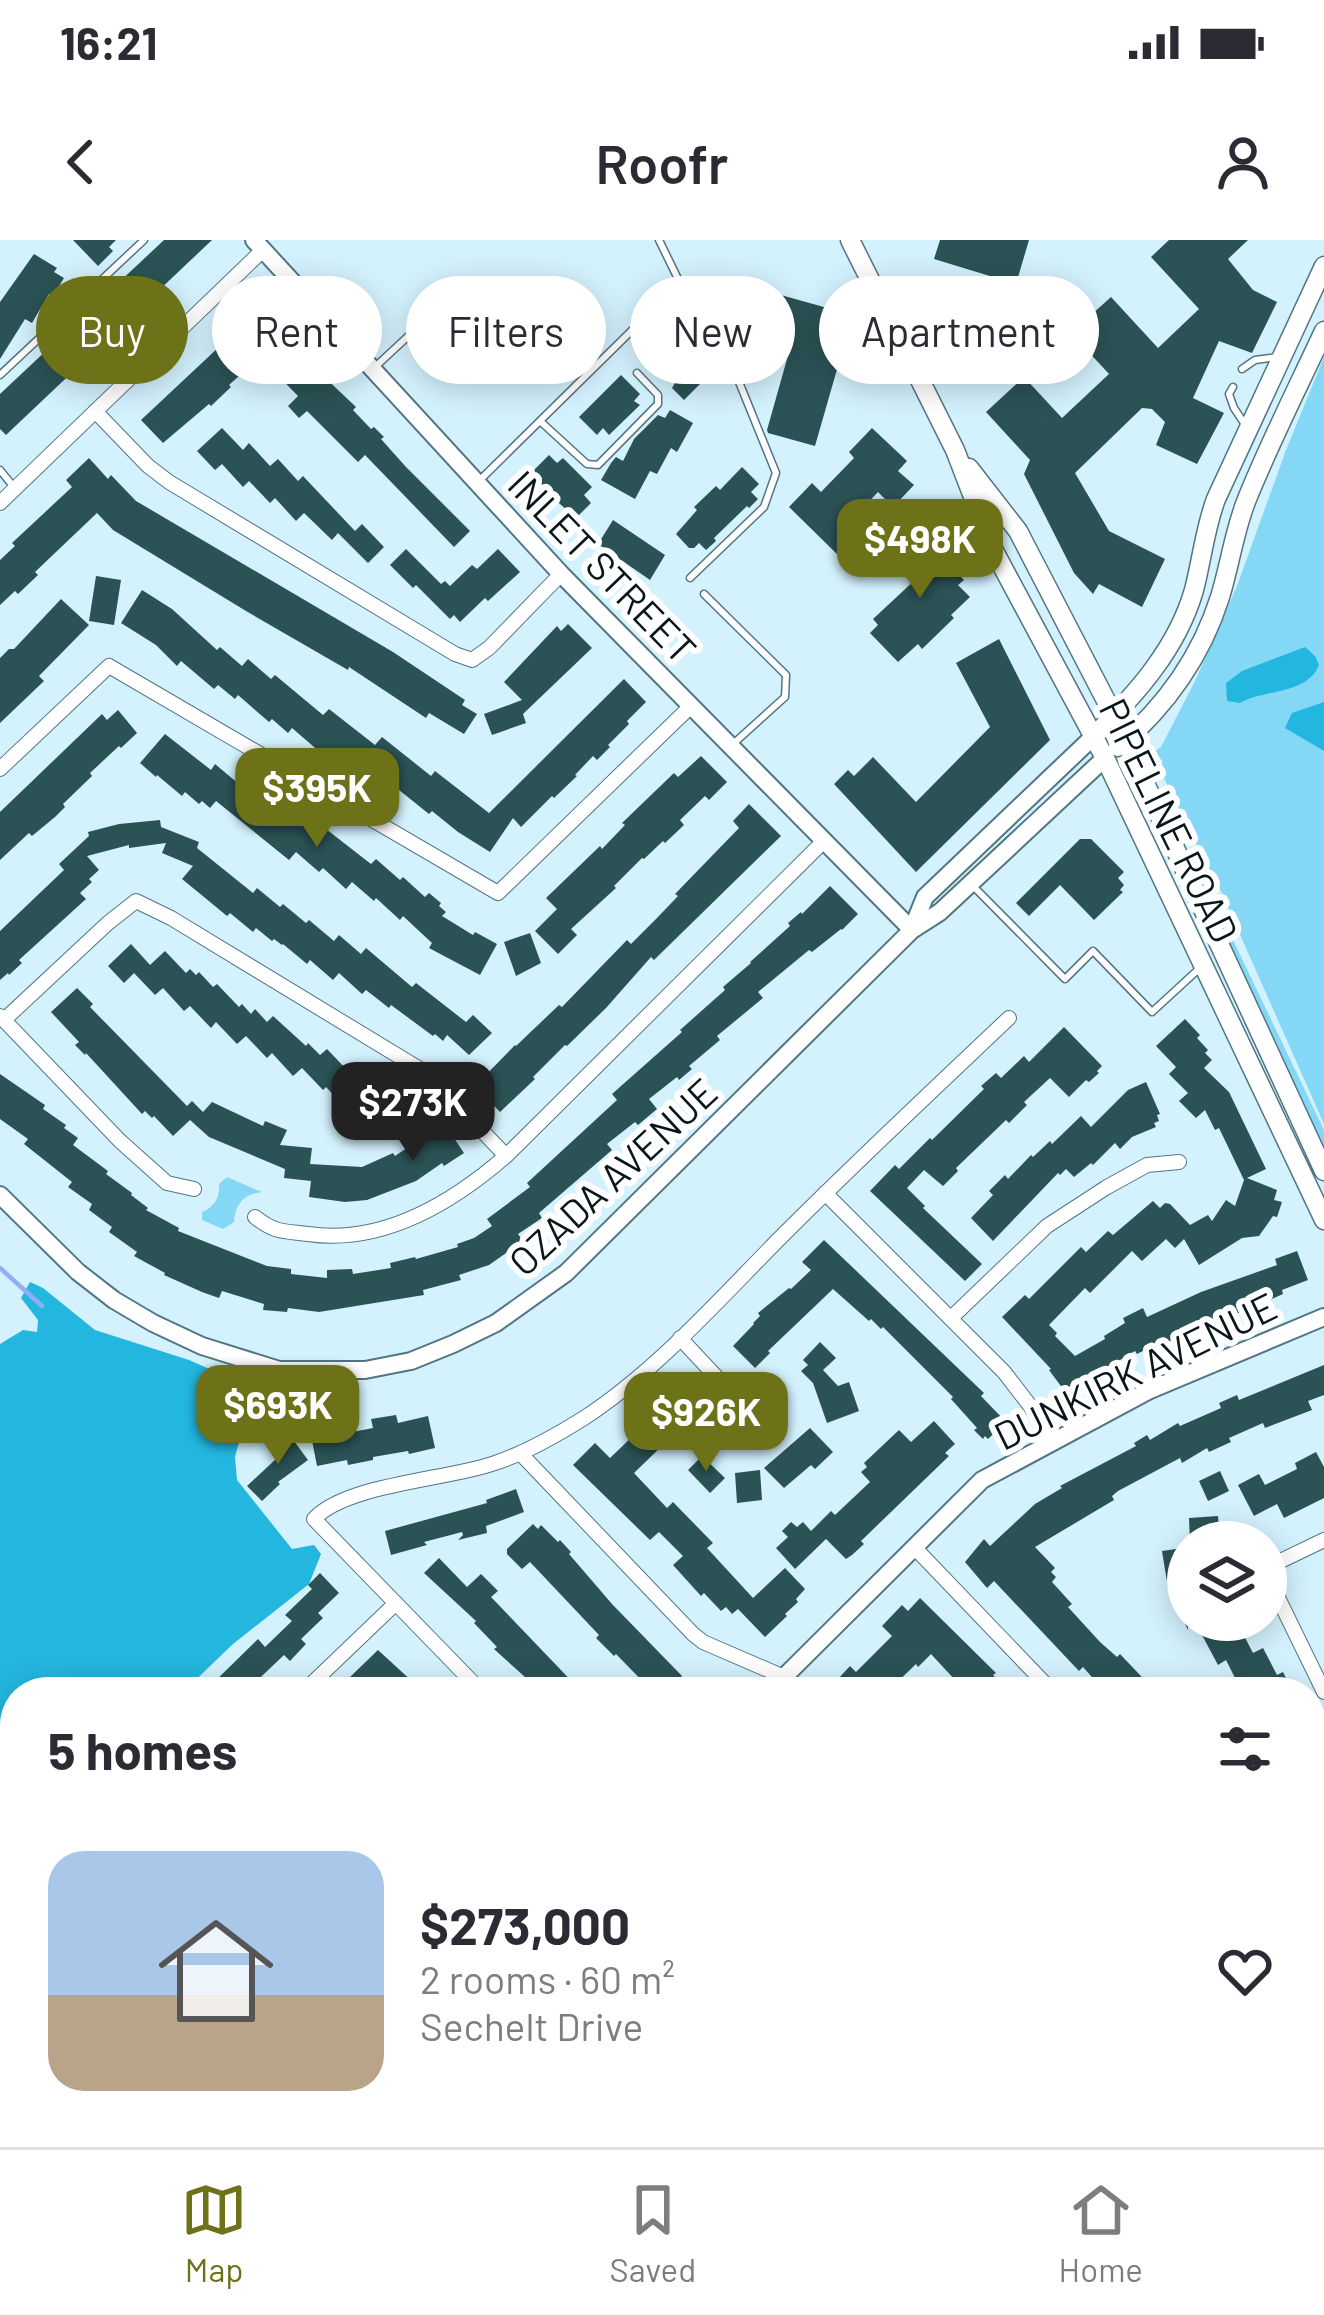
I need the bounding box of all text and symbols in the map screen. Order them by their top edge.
text: 16:21 [60,15,157,69]
icon: back [48,129,114,195]
icon: person [1210,129,1276,195]
text: Roofr [596,130,728,195]
chip: Buy [36,276,188,384]
chip: Rent [212,276,382,384]
chip: Filters [406,276,606,384]
chip: New [630,276,795,384]
chip: Apartment [819,276,1099,384]
street label: INLET STREET [499,460,707,672]
pin: $498K [836,499,1004,601]
text: $498K [864,514,976,561]
street label: PIPELINE ROAD [1091,691,1249,949]
pin: $395K [233,748,401,850]
text: $395K [262,763,372,810]
pin: $273K [329,1062,497,1164]
street label: OZADA AVENUE [498,1068,726,1284]
text: $273K [359,1077,467,1124]
street label: DUNKIRK AVENUE [986,1281,1284,1459]
pin: $693K [194,1365,362,1467]
pin: $926K [622,1372,790,1474]
text: $693K [223,1380,333,1427]
text: $926K [651,1387,761,1434]
map controls [1167,1521,1287,1641]
button: layers [1167,1521,1287,1641]
icon: filters [1212,1716,1278,1782]
text: 5 homes [48,1719,237,1780]
text: $273,000 [420,1894,630,1955]
icon: home [144,1899,288,2043]
icon: heart [1212,1938,1278,2004]
text: 2 rooms · 60 m² [420,1955,675,2002]
text: Sechelt Drive [420,2002,643,2049]
tab: Map [181,2177,247,2289]
tab: Saved [610,2177,696,2289]
tab: Home [1059,2177,1143,2289]

